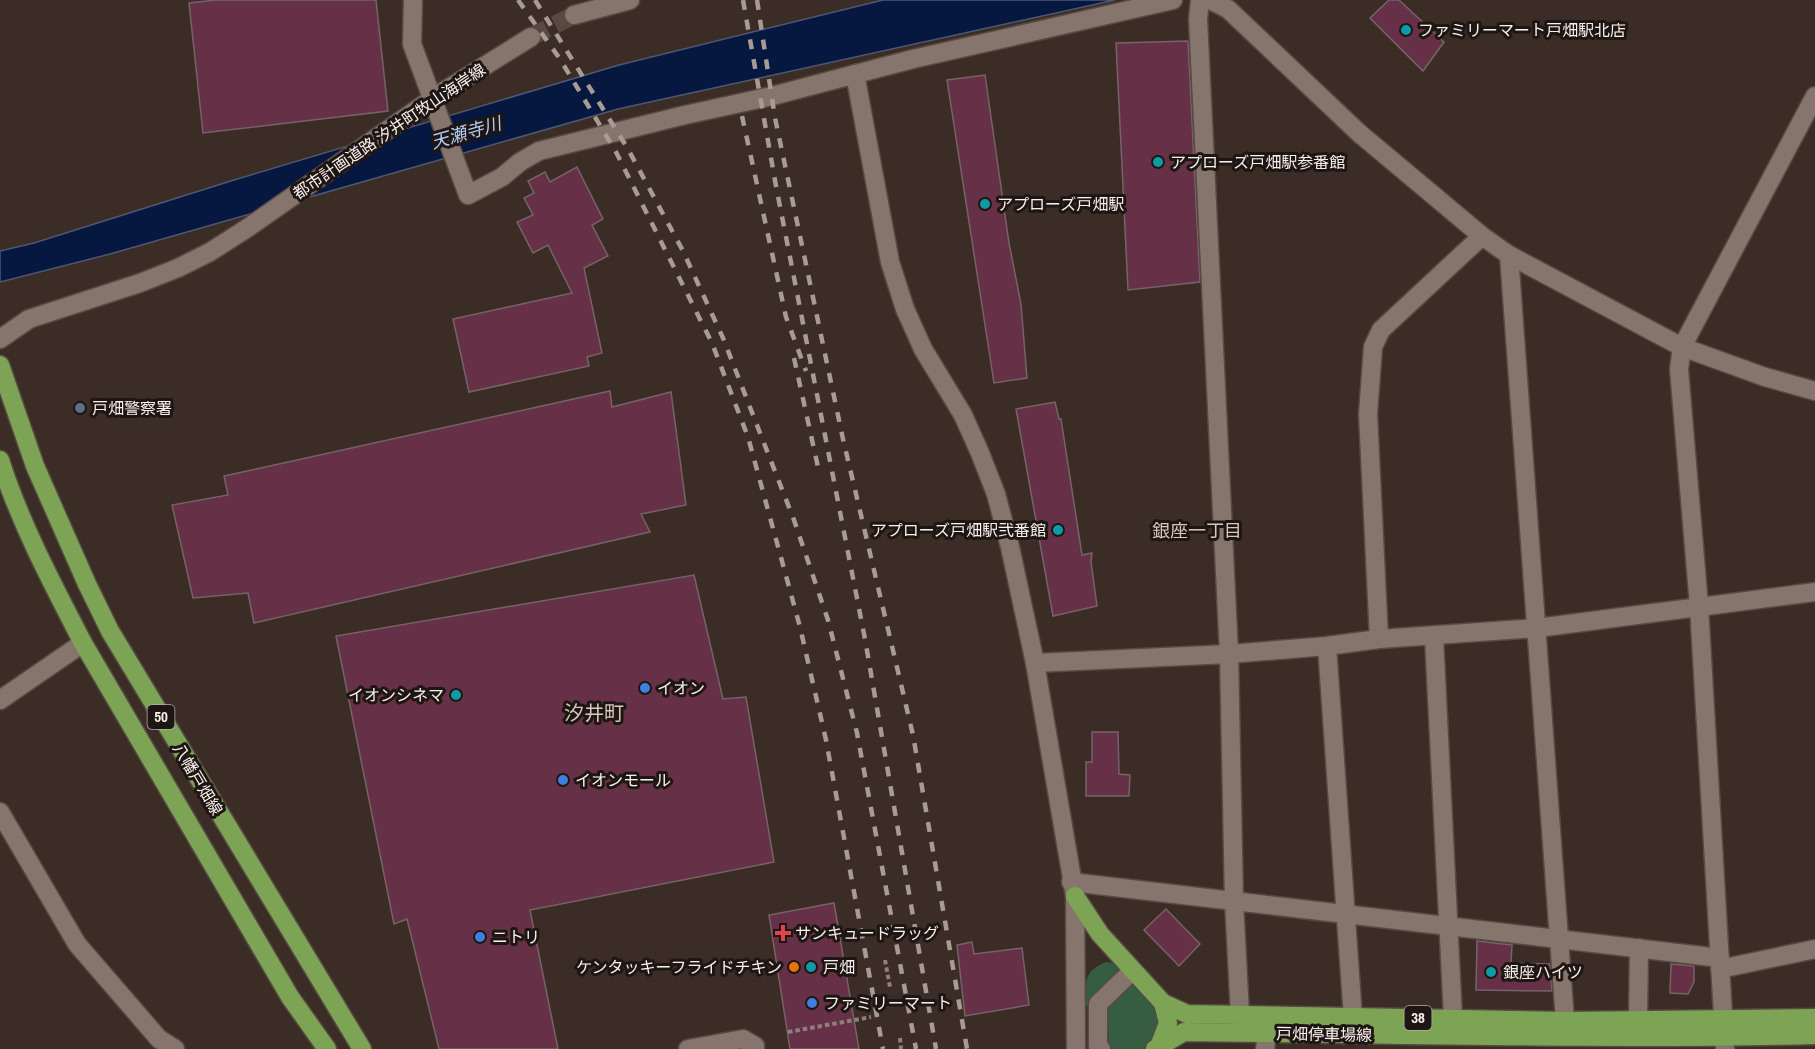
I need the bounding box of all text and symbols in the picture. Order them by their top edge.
place label: ファミリーマート戸畑駅北店 [1418,19,1626,41]
marker: ファミリーマート戸畑駅北店 [1399,23,1413,37]
street label: 都市計画道路 汐井町牧山海岸線 [288,58,490,204]
water label: 天瀬寺川 [428,110,506,154]
place label: アプローズ戸畑駅参番館 [1170,151,1345,173]
marker: アプローズ戸畑駅参番館 [1151,155,1165,169]
place label: アプローズ戸畑駅 [997,193,1124,215]
marker: アプローズ戸畑駅 [978,197,992,211]
place label: 戸畑警察署 [92,397,172,419]
marker: 戸畑警察署 [73,401,87,415]
district label: 銀座一丁目 [1152,518,1242,543]
place label: アプローズ戸畑駅弐番館 [871,519,1046,541]
marker: アプローズ戸畑駅弐番館 [1051,523,1065,537]
place label: イオン [657,677,705,699]
marker: イオン [638,681,652,695]
place label: イオンシネマ [348,684,444,706]
marker: イオンシネマ [449,688,463,702]
district label: 汐井町 [564,699,624,726]
road number: 50 [148,705,174,729]
street label: 八幡戸畑線 [168,739,228,819]
place label: イオンモール [575,769,671,791]
marker: イオンモール [556,773,570,787]
place label: サンキュードラッグ [795,922,939,944]
place label: ニトリ [492,926,540,948]
marker: サンキュードラッグ [776,926,790,940]
marker: ニトリ [473,930,487,944]
place label: ケンタッキーフライドチキン [576,956,782,978]
place label: 戸畑 [823,956,855,978]
marker: ケンタッキーフライドチキン [787,960,801,974]
marker: 戸畑 [804,960,818,974]
place label: 銀座ハイツ [1503,961,1583,983]
marker: 銀座ハイツ [1484,965,1498,979]
place label: ファミリーマート [824,992,952,1014]
marker: ファミリーマート [805,996,819,1010]
road number: 38 [1404,1006,1432,1030]
street label: 戸畑停車場線 [1276,1022,1372,1046]

